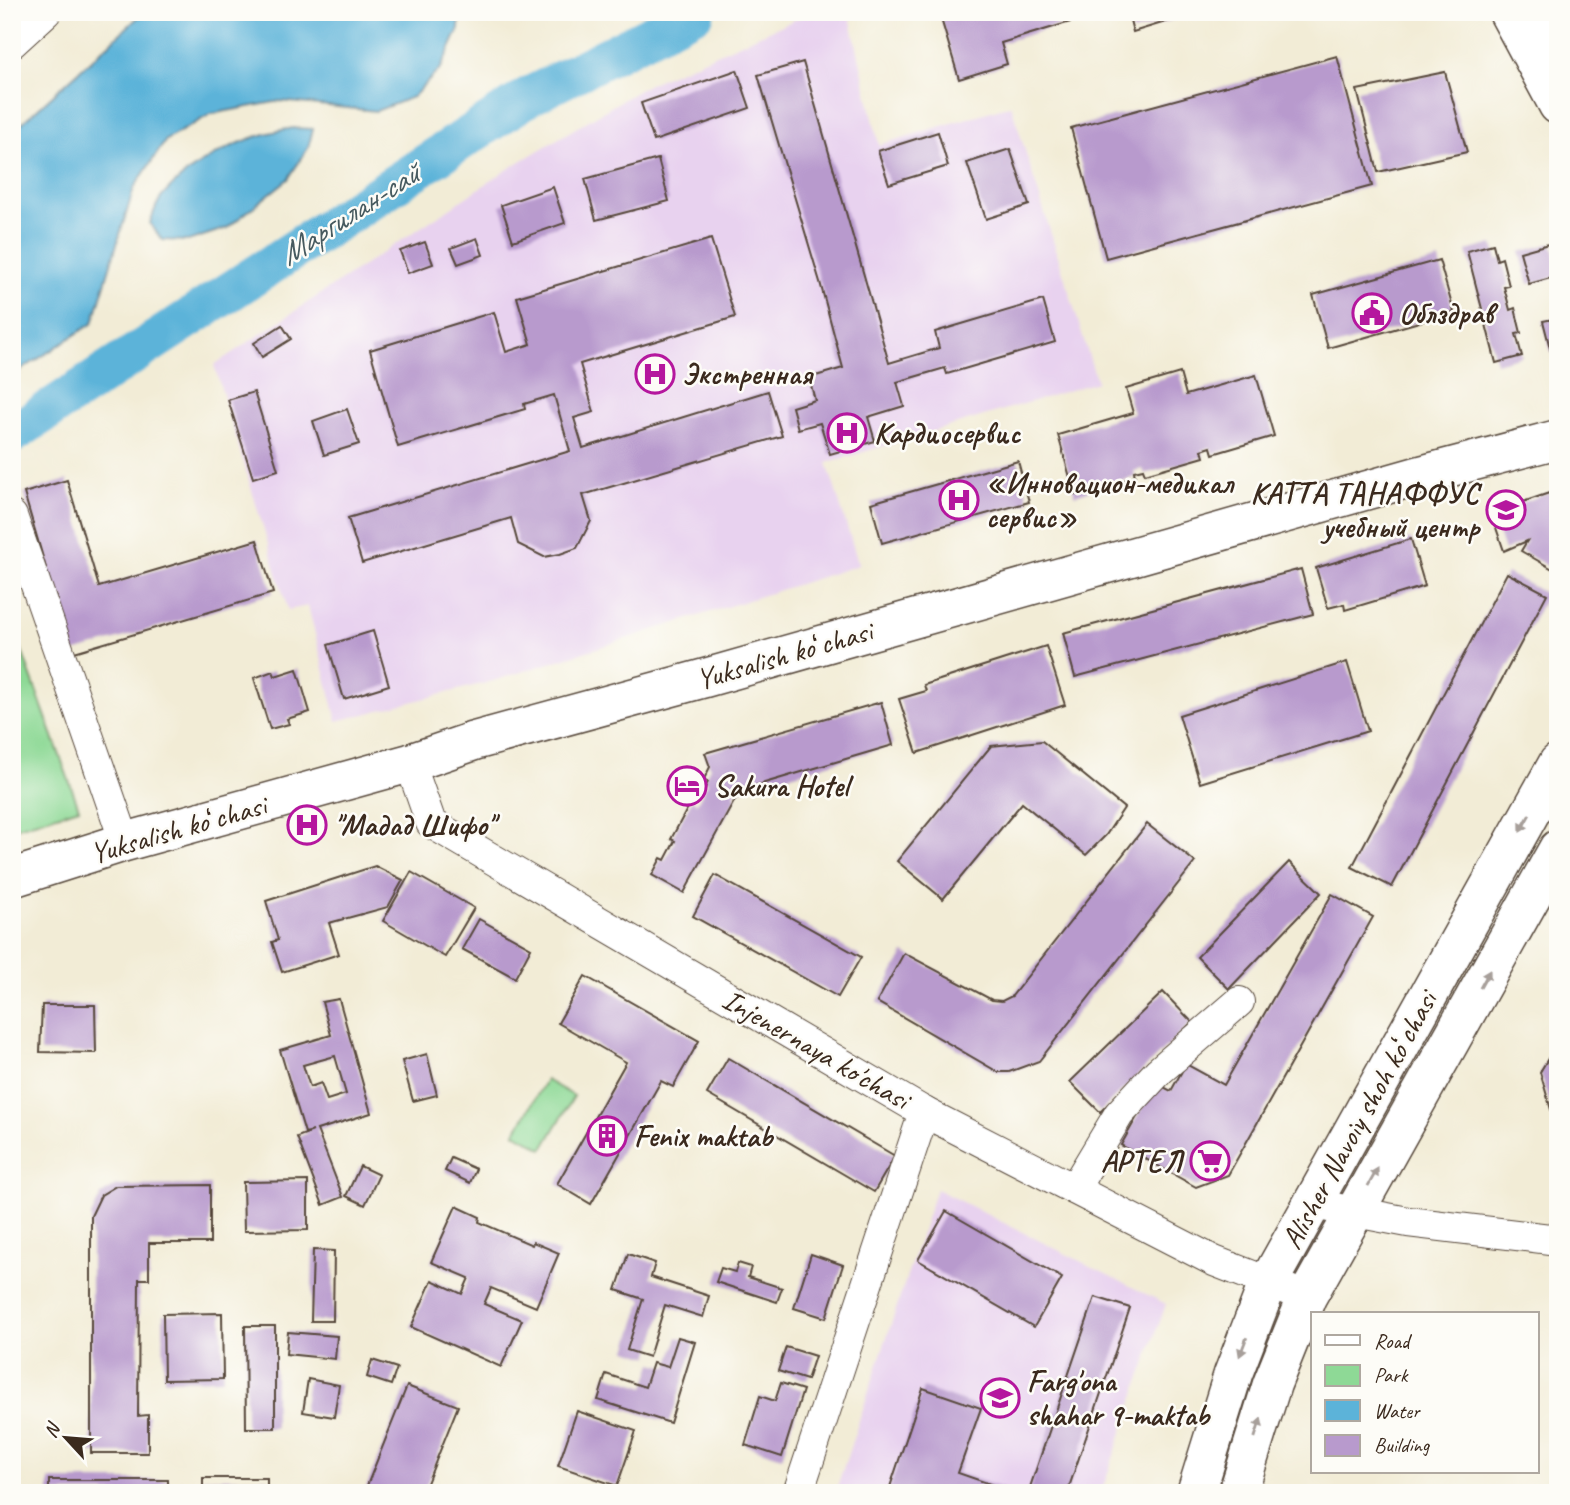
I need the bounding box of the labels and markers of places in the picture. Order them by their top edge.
public building icon: Облздрав [1351,292,1393,334]
place label: Облздрав [1399,294,1499,332]
hospital icon: Экстренная [634,353,676,395]
place label: Экстренная [682,355,814,393]
hospital icon: Кардиосервис [826,412,868,454]
place label: Кардиосервис [874,414,1021,452]
place label: «Инновацион-медикал сервис» [986,464,1235,536]
place label: КАТТА ТАНАФФУС учебный центр [1251,474,1483,546]
hospital icon: «Инновацион-медикал сервис» [938,479,980,521]
school or university icon: КАТТА ТАНАФФУС учебный центр [1485,489,1527,531]
hotel icon: Sakura Hotel [666,765,708,807]
place label: Sakura Hotel [714,767,854,805]
hospital icon: "Мадад Шифо" [286,804,328,846]
place label: "Мадад Шифо" [334,806,501,844]
building icon: Fenix maktab [586,1115,628,1157]
place label: Fenix maktab [634,1117,775,1155]
supermarket icon: АРТЕЛ [1189,1140,1231,1182]
place label: АРТЕЛ [1101,1142,1185,1180]
place label: Farg'ona shahar 9-maktab [1027,1362,1212,1434]
school or university icon: Farg'ona shahar 9-maktab [979,1377,1021,1419]

